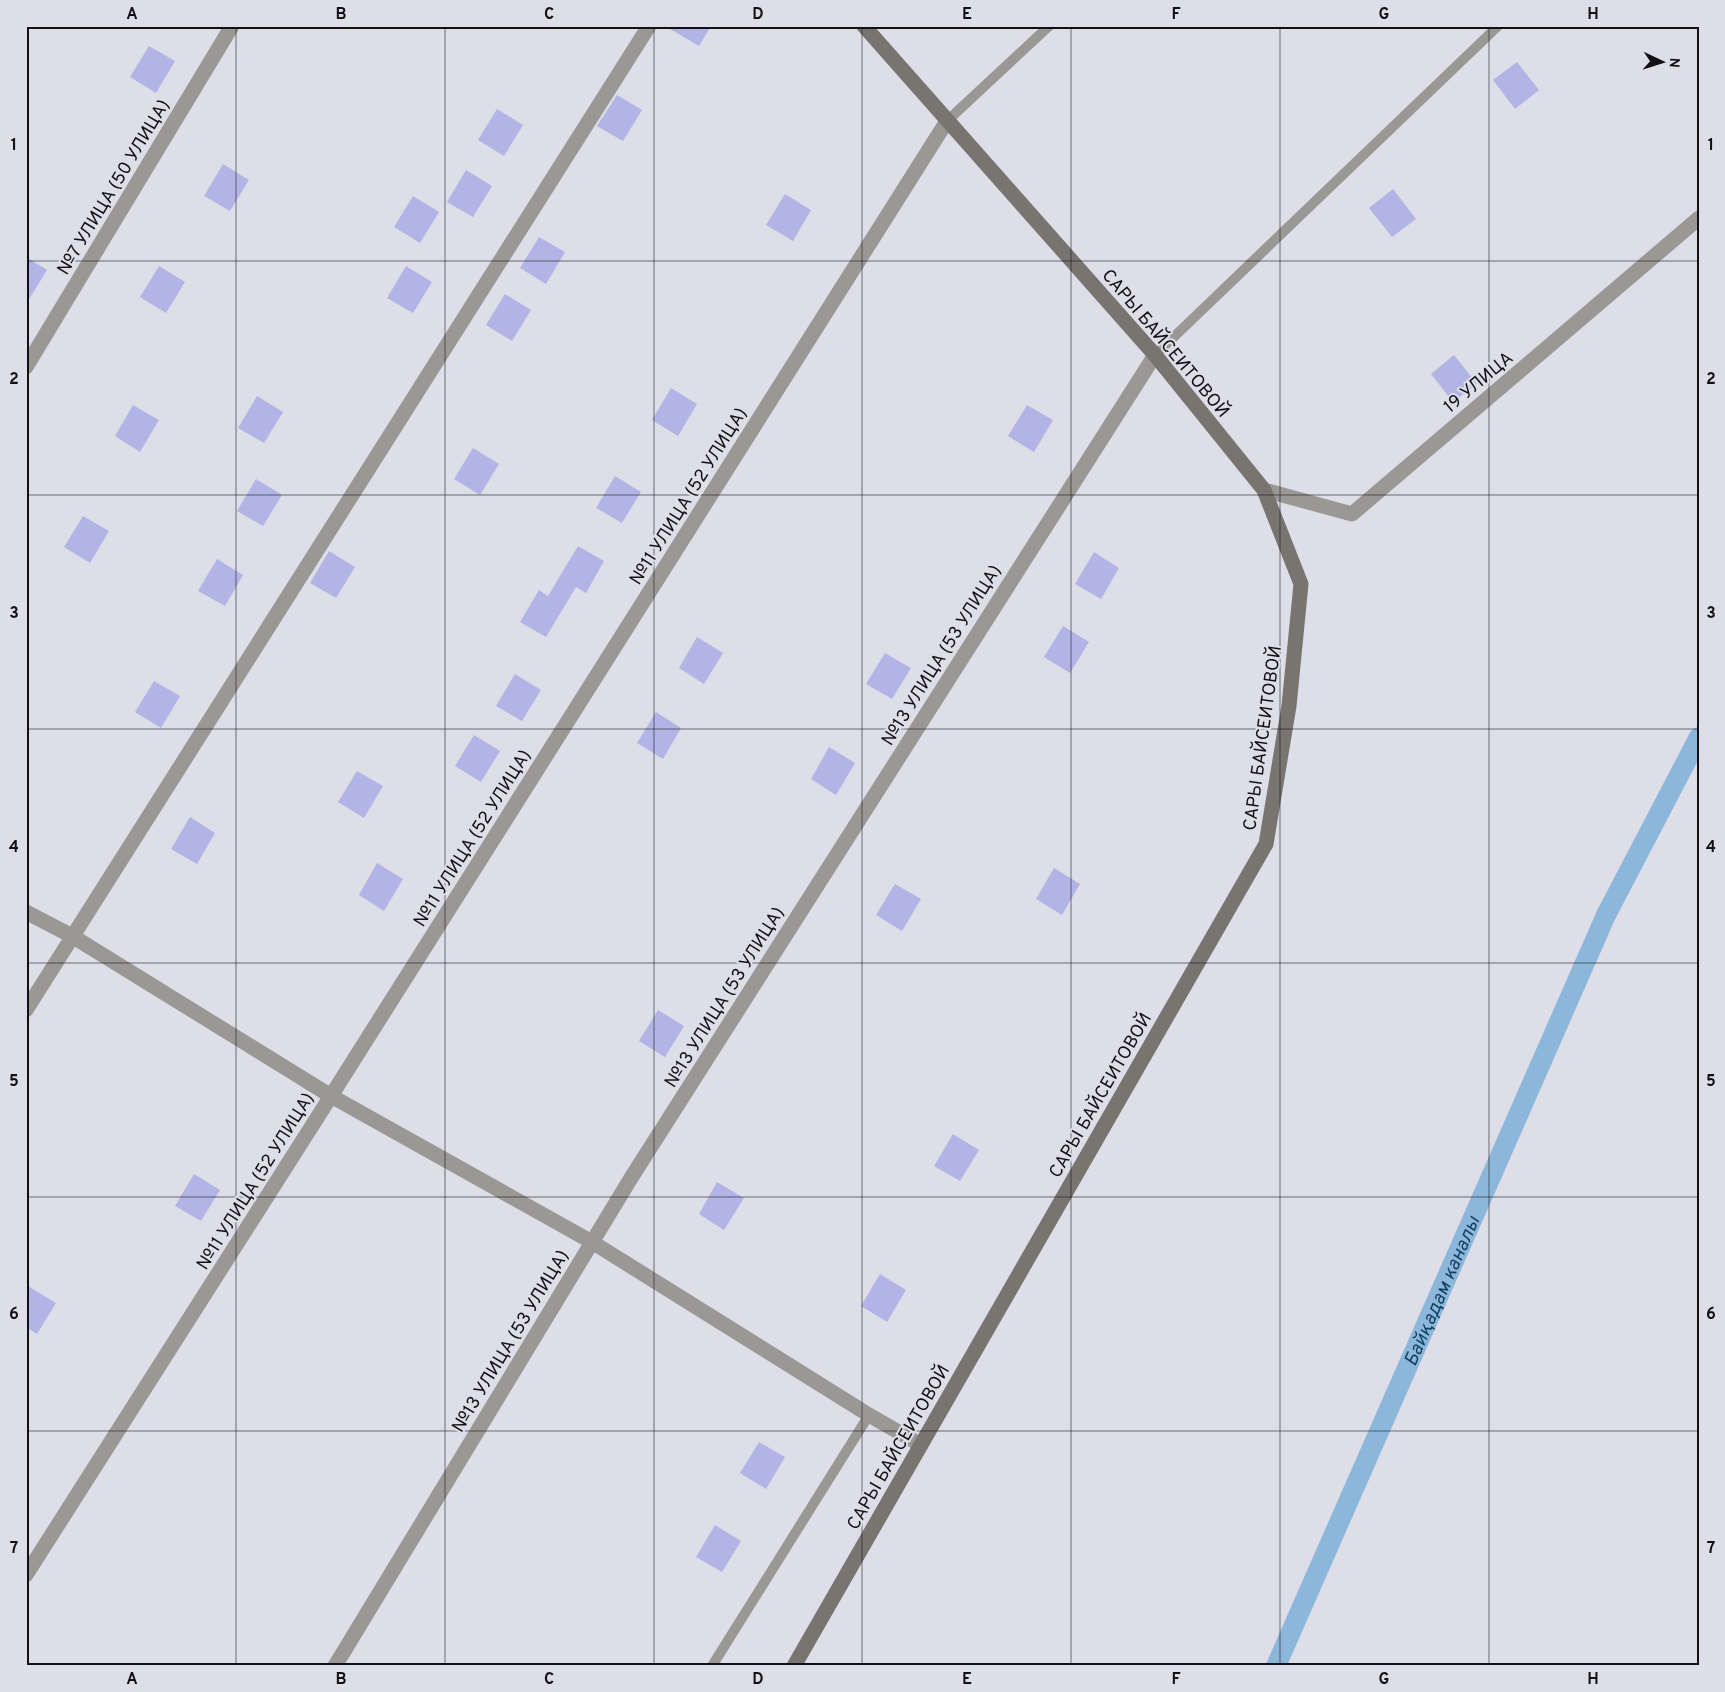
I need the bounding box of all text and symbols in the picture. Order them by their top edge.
text: A [126,5,138,25]
text: B [335,5,347,25]
text: C [544,5,554,25]
text: D [752,5,764,25]
text: E [962,5,972,25]
text: F [1171,5,1181,25]
text: G [1379,5,1389,25]
text: H [1587,5,1599,25]
north arrow [1638,38,1688,88]
text: N [1665,57,1682,68]
street label: №7 УЛИЦА (50 УЛИЦА) [53,96,176,280]
text: 1 [11,136,17,156]
text: 1 [1708,136,1714,156]
street label: САРЫ БАЙСЕИТОВОЙ [1096,264,1235,423]
street label: 19 УЛИЦА [1439,347,1518,419]
text: 2 [9,370,19,390]
text: 2 [1706,370,1716,390]
street label: №11 УЛИЦА (52 УЛИЦА) [625,404,753,590]
street label: №13 УЛИЦА (53 УЛИЦА) [877,561,1007,750]
text: 3 [9,604,19,624]
text: 3 [1706,604,1716,624]
street label: САРЫ БАЙСЕИТОВОЙ [1237,644,1288,832]
street label: №11 УЛИЦА (52 УЛИЦА) [409,746,537,932]
text: 4 [9,838,19,858]
text: 4 [1706,838,1716,858]
street label: №13 УЛИЦА (53 УЛИЦА) [660,903,790,1092]
street label: САРЫ БАЙСЕИТОВОЙ [1043,1008,1158,1182]
text: 5 [9,1072,19,1092]
text: 5 [1706,1072,1716,1092]
street label: №11 УЛИЦА (52 УЛИЦА) [192,1089,320,1275]
water label: Байқадам каналы [1399,1212,1486,1370]
street label: №13 УЛИЦА (53 УЛИЦА) [448,1246,575,1437]
text: 6 [9,1305,19,1325]
text: 6 [1706,1305,1716,1325]
street label: САРЫ БАЙСЕИТОВОЙ [841,1360,956,1534]
text: 7 [10,1539,18,1559]
text: 7 [1707,1539,1715,1559]
text: A [126,1670,138,1690]
text: B [335,1670,347,1690]
text: C [544,1670,554,1690]
text: D [752,1670,764,1690]
text: E [962,1670,972,1690]
text: F [1171,1670,1181,1690]
text: G [1379,1670,1389,1690]
text: H [1587,1670,1599,1690]

